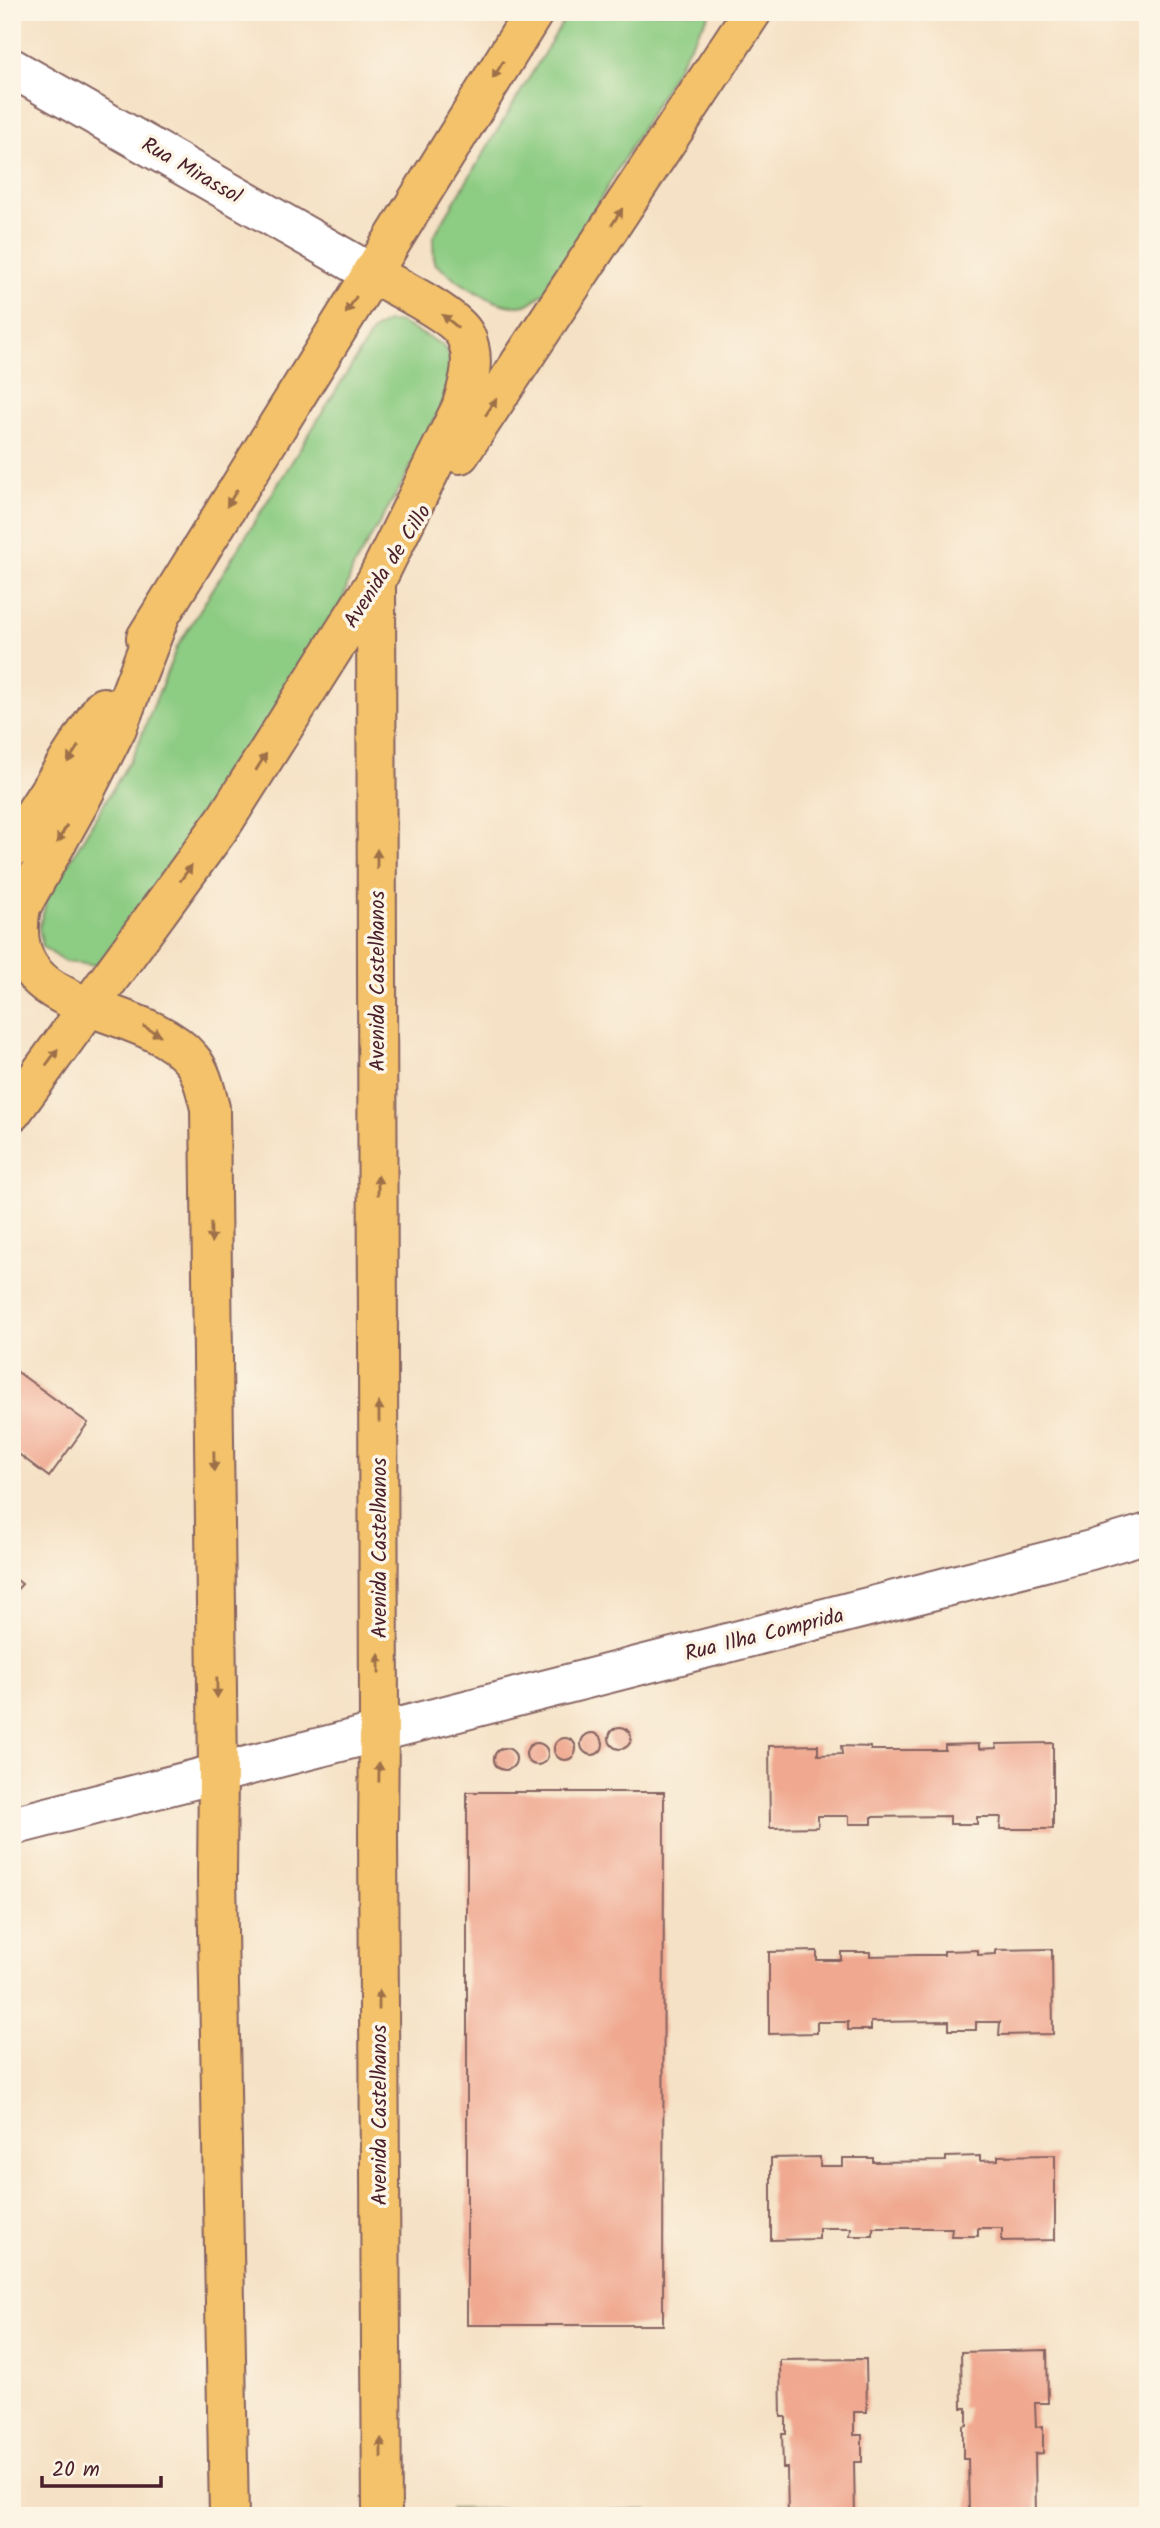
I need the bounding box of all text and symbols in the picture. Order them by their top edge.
one-way arrow [491,61,504,80]
street label: Rua Mirassol [135,129,248,213]
one-way arrow [610,207,623,227]
one-way arrow [345,295,358,314]
one-way arrow [442,313,460,328]
one-way arrow [485,397,498,417]
one-way arrow [225,489,238,508]
street label: Avenida de Cillo [336,498,441,635]
one-way arrow [67,745,80,764]
one-way arrow [255,753,268,772]
one-way arrow [56,825,68,844]
one-way arrow [371,848,383,870]
one-way arrow [179,864,193,882]
street label: Avenida Castelhanos [362,891,395,1071]
one-way arrow [142,1025,161,1037]
one-way arrow [45,1048,59,1066]
one-way arrow [372,1173,384,1195]
one-way arrow [206,1223,217,1245]
one-way arrow [373,1401,385,1423]
one-way arrow [208,1450,220,1472]
street label: Avenida Castelhanos [364,1458,397,1638]
street label: Rua Ilha Comprida [681,1600,847,1671]
one-way arrow [373,1653,385,1675]
one-way arrow [211,1678,223,1700]
one-way arrow [373,1761,384,1783]
one-way arrow [373,1988,384,2010]
street label: Avenida Castelhanos [364,2025,397,2205]
one-way arrow [375,2436,387,2458]
scale bar [42,2444,161,2488]
text: 20 m [52,2454,100,2487]

